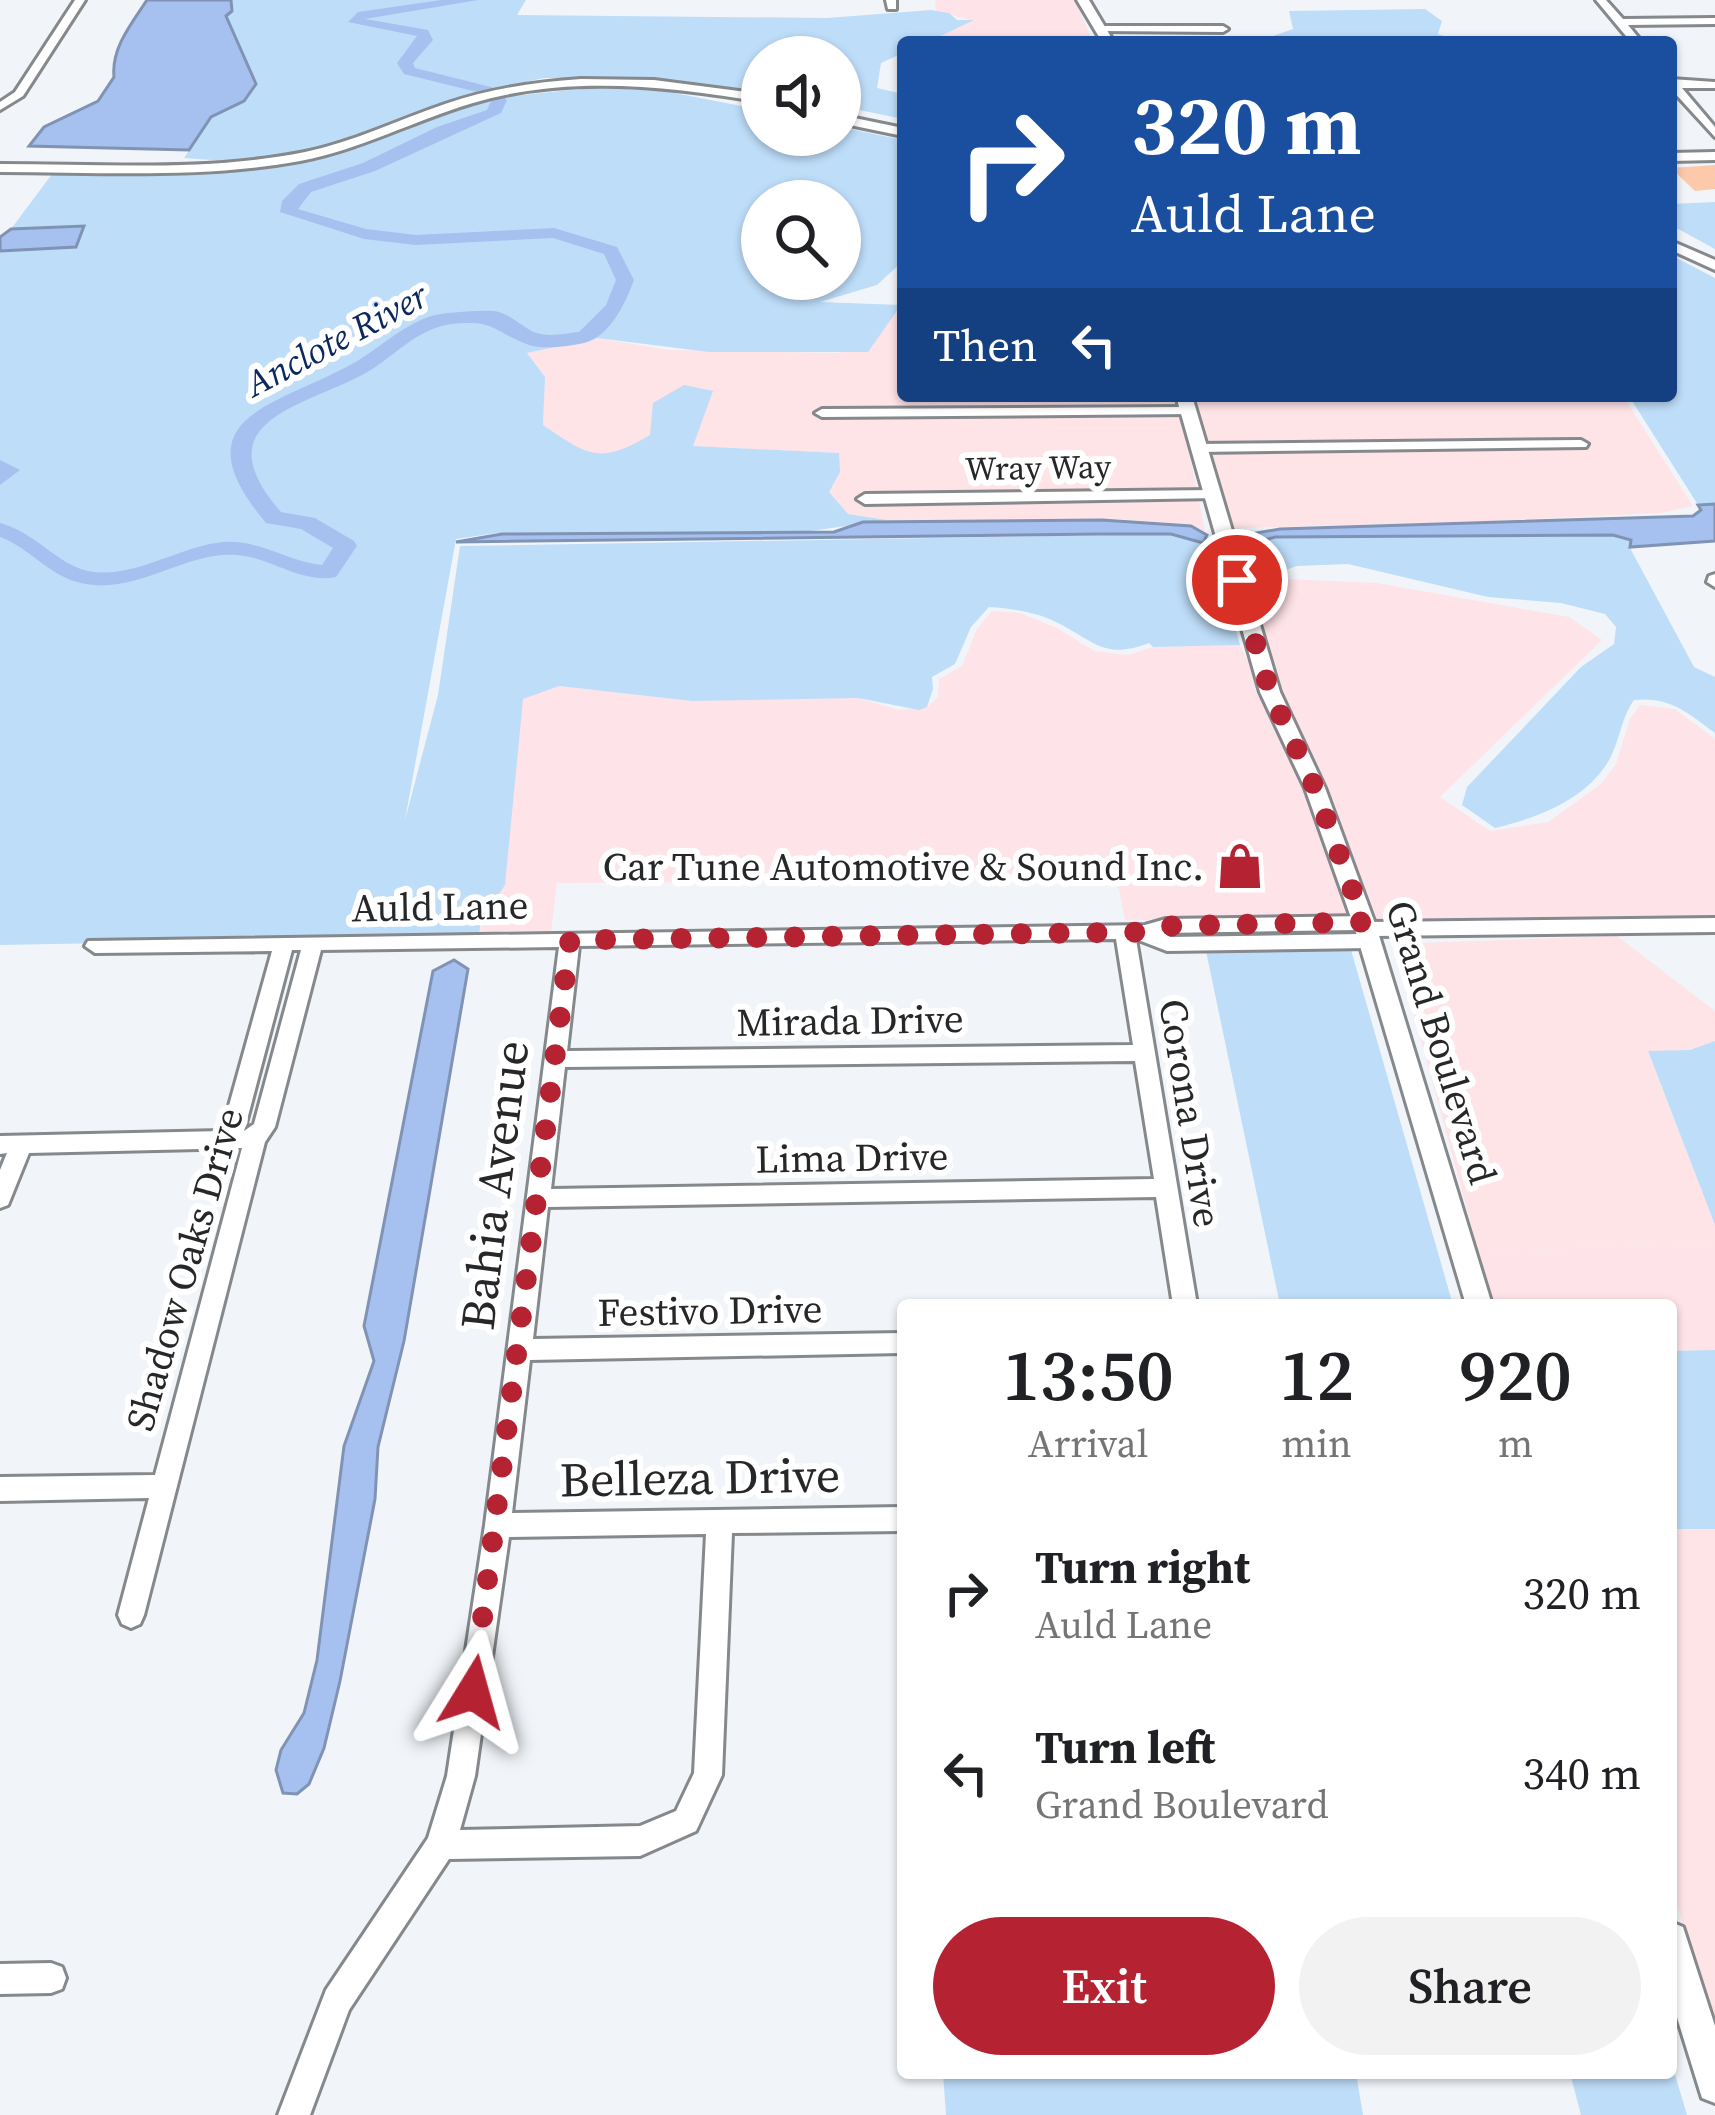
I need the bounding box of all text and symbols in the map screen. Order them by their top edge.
map controls [741,36,861,300]
button: sound [741,36,861,156]
text: 320 m [1131,67,1362,182]
icon: right [933,84,1089,240]
text: Auld Lane [1131,176,1376,250]
button: search [741,180,861,300]
water label: Anclote River [235,270,437,409]
icon: left [1061,312,1127,378]
text: Then [933,314,1037,376]
street label: Wray Way [964,444,1112,491]
pin [1186,529,1288,631]
icon: arrive [1204,547,1270,613]
place label: Car Tune Automotive & Sound Inc. [603,840,1204,893]
shop icon: Car Tune Automotive & Sound Inc. [1215,841,1265,891]
street label: Auld Lane [351,878,529,935]
street label: Grand Boulevard [1373,894,1510,1190]
street label: Mirada Drive [736,992,964,1049]
street label: Corona Drive [1146,995,1235,1231]
street label: Bahia Avenue [444,1037,544,1333]
street label: Shadow Oaks Drive [113,1101,256,1437]
street label: Lima Drive [755,1129,949,1186]
street label: Festivo Drive [597,1282,823,1339]
text: 13:50 [1002,1325,1174,1424]
text: 12 [1279,1325,1354,1424]
text: 920 [1459,1325,1572,1424]
text: Arrival [1028,1417,1148,1470]
text: min [1281,1417,1352,1470]
text: m [1498,1417,1533,1470]
street label: Belleza Drive [559,1442,841,1512]
text: Turn right [1035,1536,1250,1598]
icon: right [933,1560,999,1626]
text: 320 m [1522,1562,1641,1624]
text: Auld Lane [1035,1598,1212,1651]
position arrow [410,1629,536,1755]
text: Turn left [1035,1716,1215,1778]
icon: left [933,1740,999,1806]
text: 340 m [1522,1742,1641,1804]
text: Grand Boulevard [1035,1778,1329,1831]
button: Exit [933,1917,1275,2055]
button: Share [1299,1917,1641,2055]

